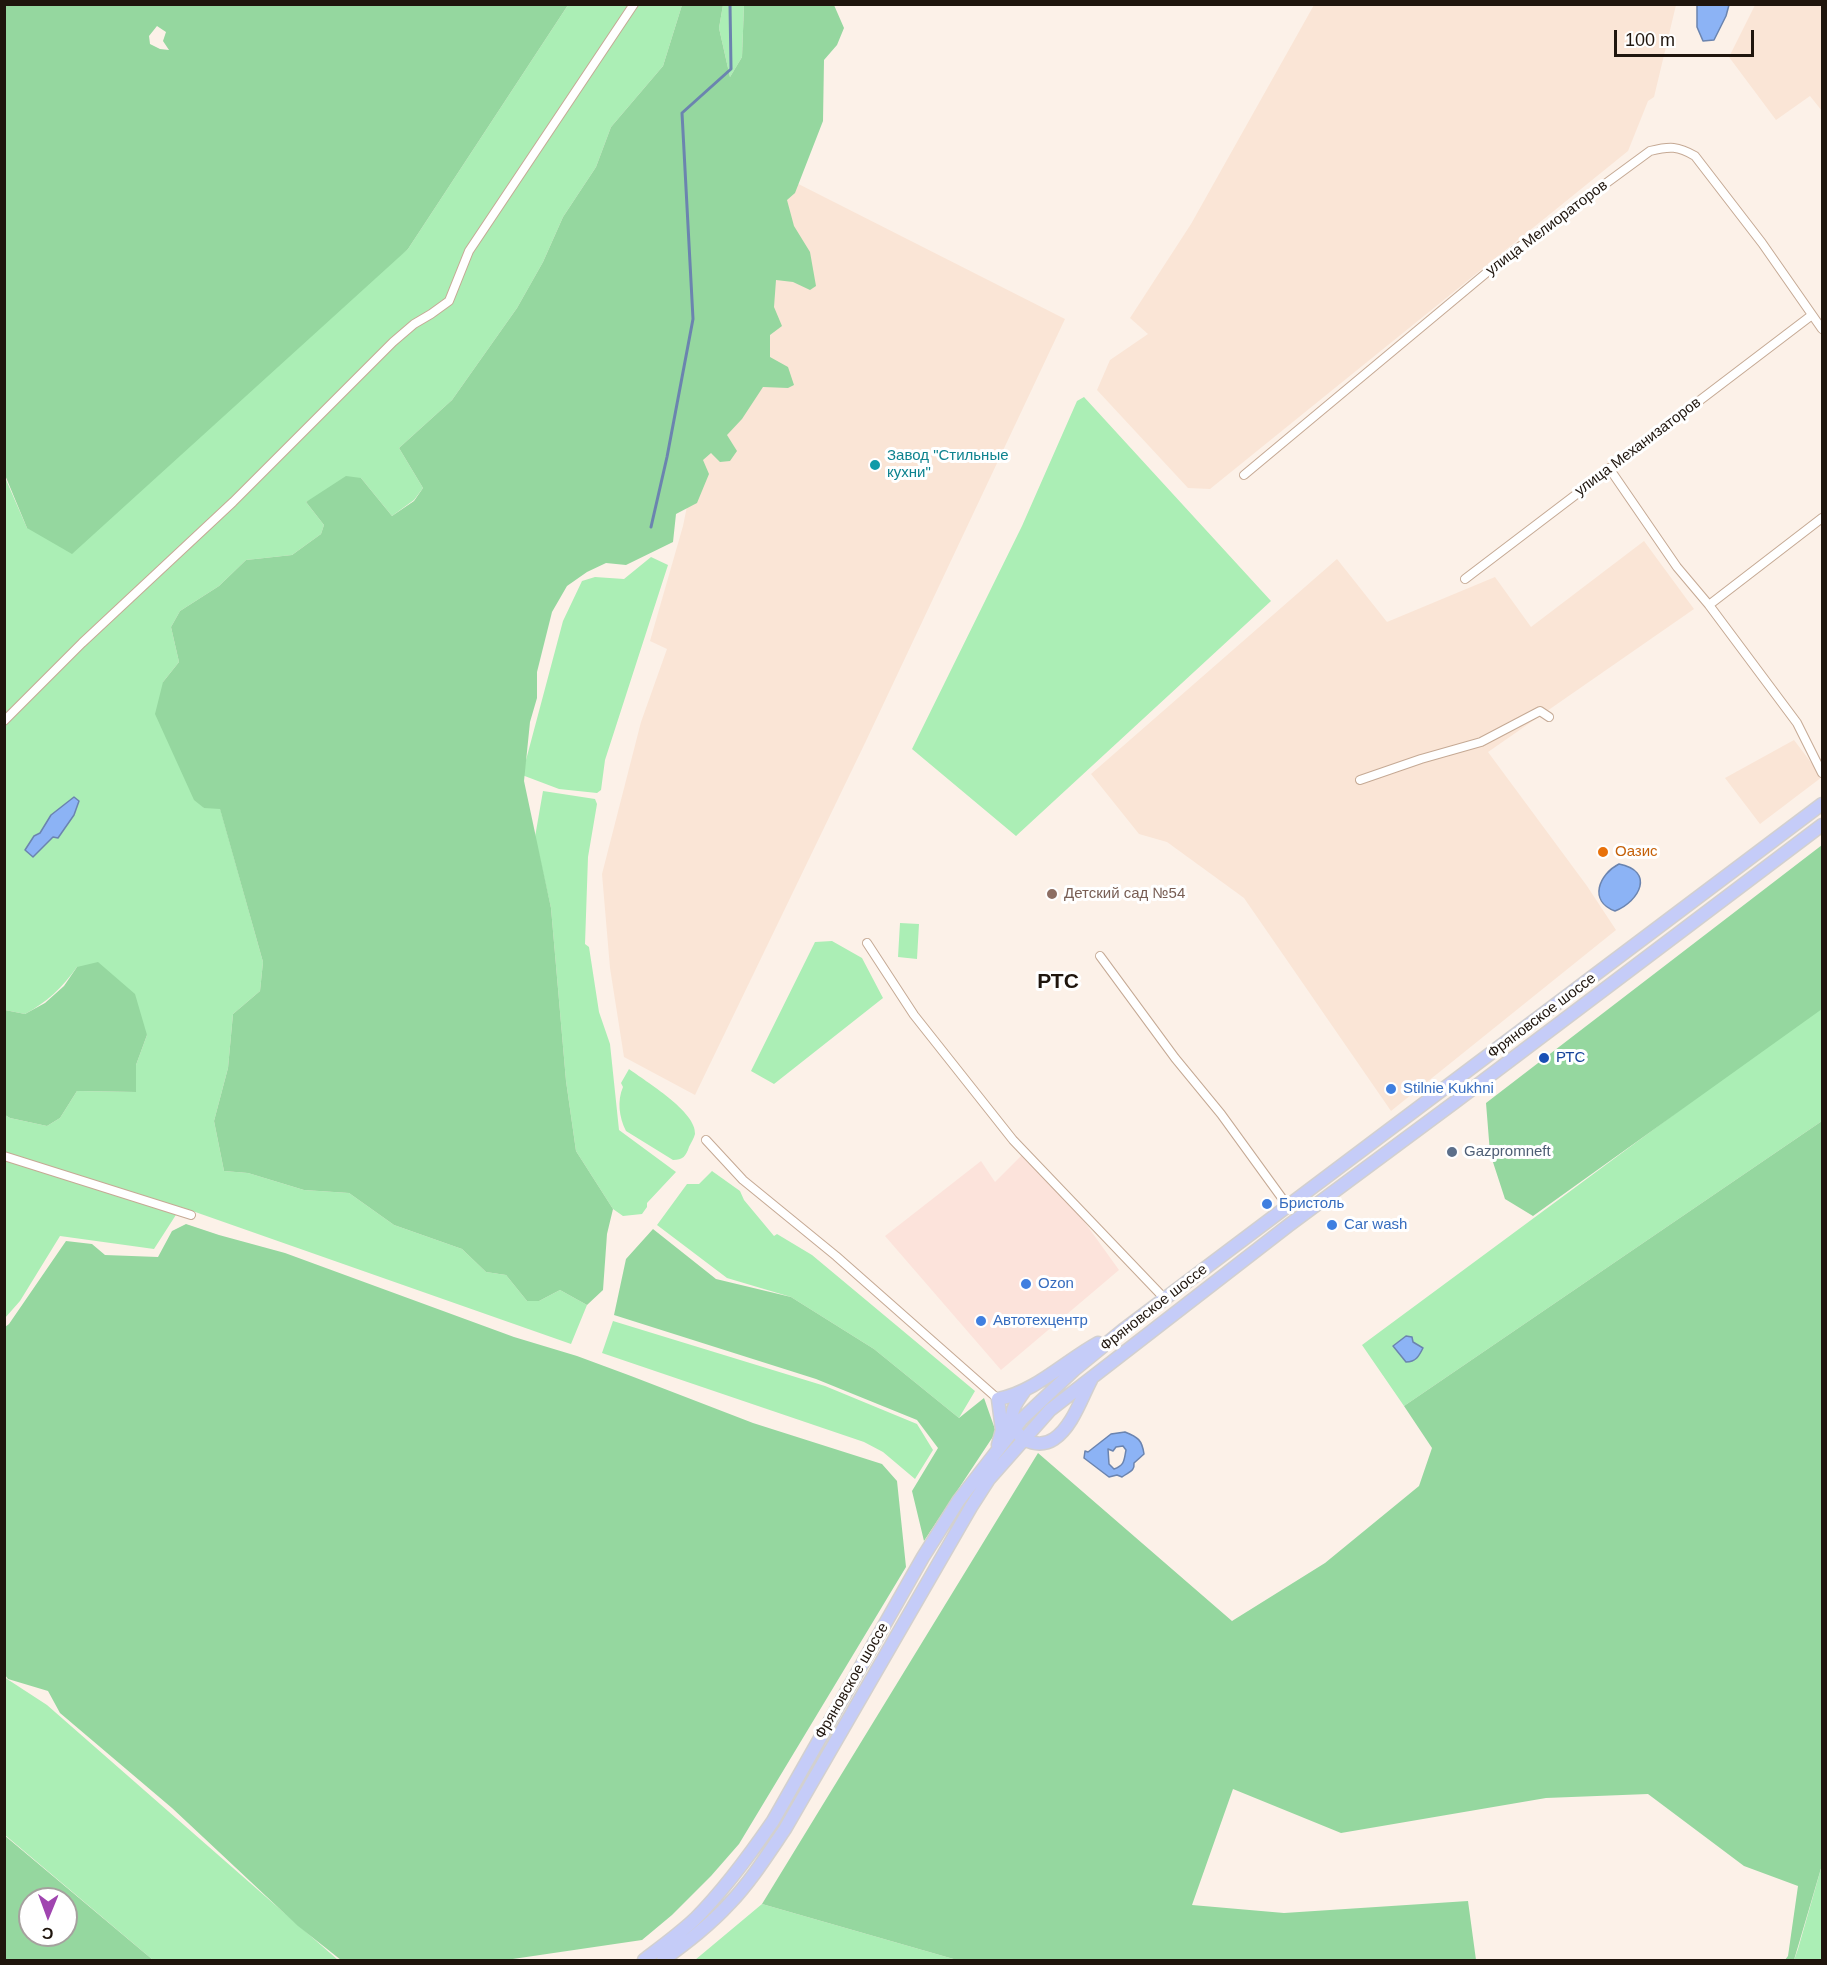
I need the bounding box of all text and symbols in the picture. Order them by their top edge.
scale bar [1617,18,1756,56]
text: 100 m [1625,30,1675,50]
street label: улица Мелиораторов [1483,176,1611,280]
street label: улица Механизаторов [1571,394,1705,500]
place label: Завод "Стильные кухни" [887,447,1009,482]
marker: Завод "Стильные кухни" [868,458,882,472]
place label: Оазис [1615,843,1658,861]
marker: Оазис [1596,845,1610,859]
place label: Детский сад №54 [1064,885,1185,903]
marker: Детский сад №54 [1045,887,1059,901]
district label: РТС [1037,969,1079,995]
street label: Фряновское шоссе [1484,969,1600,1063]
place label: РТС [1556,1049,1585,1067]
marker: РТС [1537,1051,1551,1065]
place label: Stilnie Kukhni [1403,1080,1494,1098]
marker: Stilnie Kukhni [1384,1082,1398,1096]
place label: Gazpromneft [1464,1143,1551,1161]
marker: Gazpromneft [1445,1145,1459,1159]
place label: Бристоль [1279,1195,1344,1213]
marker: Бристоль [1260,1197,1274,1211]
place label: Car wash [1344,1216,1407,1234]
marker: Car wash [1325,1218,1339,1232]
street label: Фряновское шоссе [1097,1261,1211,1355]
place label: Ozon [1038,1275,1074,1293]
marker: Ozon [1019,1277,1033,1291]
place label: Автотехцентр [993,1312,1088,1330]
marker: Автотехцентр [974,1314,988,1328]
street label: Фряновское шоссе [811,1620,893,1742]
north arrow [18,1887,78,1947]
text: С [42,1925,54,1942]

